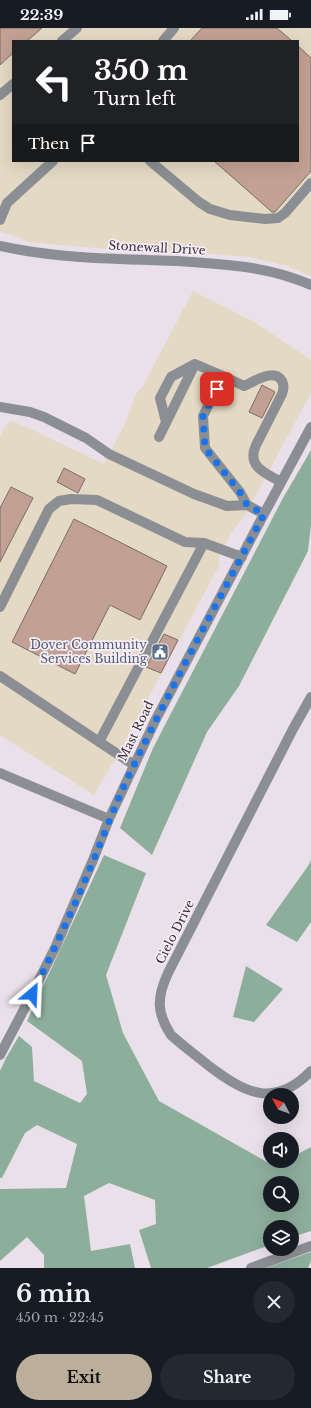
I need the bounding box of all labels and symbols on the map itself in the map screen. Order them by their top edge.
street label: Stonewall Drive [108,237,206,258]
pin [200,372,234,406]
place label: Dover Community Services Building [30,637,148,666]
public building icon: Dover Community Services Building [150,642,170,662]
street label: Mast Road [115,698,157,763]
street label: Cielo Drive [152,897,197,966]
position arrow [11,973,53,1015]
north arrow [263,1088,299,1124]

